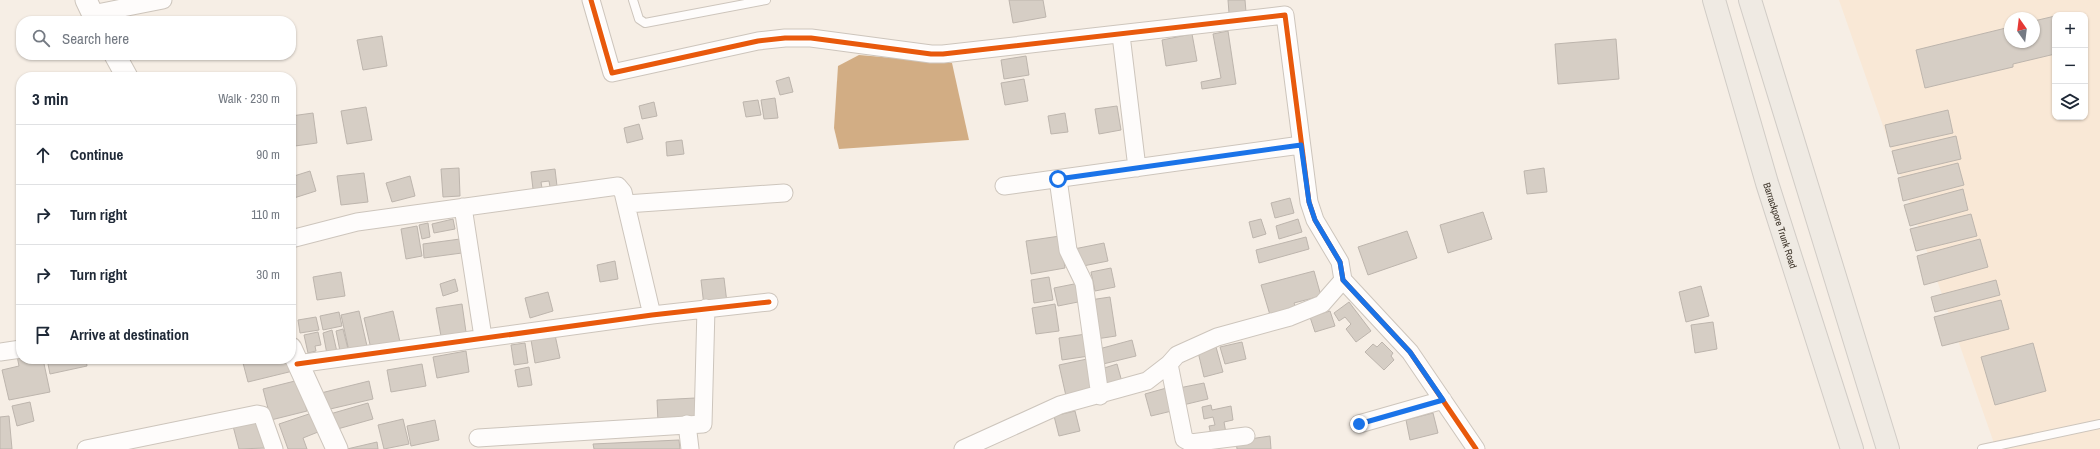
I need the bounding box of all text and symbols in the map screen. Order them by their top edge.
north arrow [2004,12,2040,48]
map controls [2052,12,2088,120]
button: + [2052,12,2088,48]
search box [16,16,296,60]
icon: search [30,27,52,49]
text: Search here [62,28,129,49]
button: − [2052,48,2088,84]
button: layers [2052,84,2088,120]
text: 3 min [32,87,68,110]
text: Walk · 230 m [218,90,280,107]
icon: ahead [32,144,54,166]
text: Continue [70,144,123,165]
text: 90 m [256,146,280,163]
route start [1049,170,1067,188]
street label: Barrackpore Trunk Road [1760,181,1800,270]
icon: right [32,204,54,226]
text: Turn right [70,204,127,225]
text: 110 m [251,206,280,223]
icon: right [32,264,54,286]
text: Turn right [70,264,127,285]
text: 30 m [256,266,280,283]
icon: arrive [32,324,54,346]
text: Arrive at destination [70,324,189,345]
route end [1350,415,1368,433]

